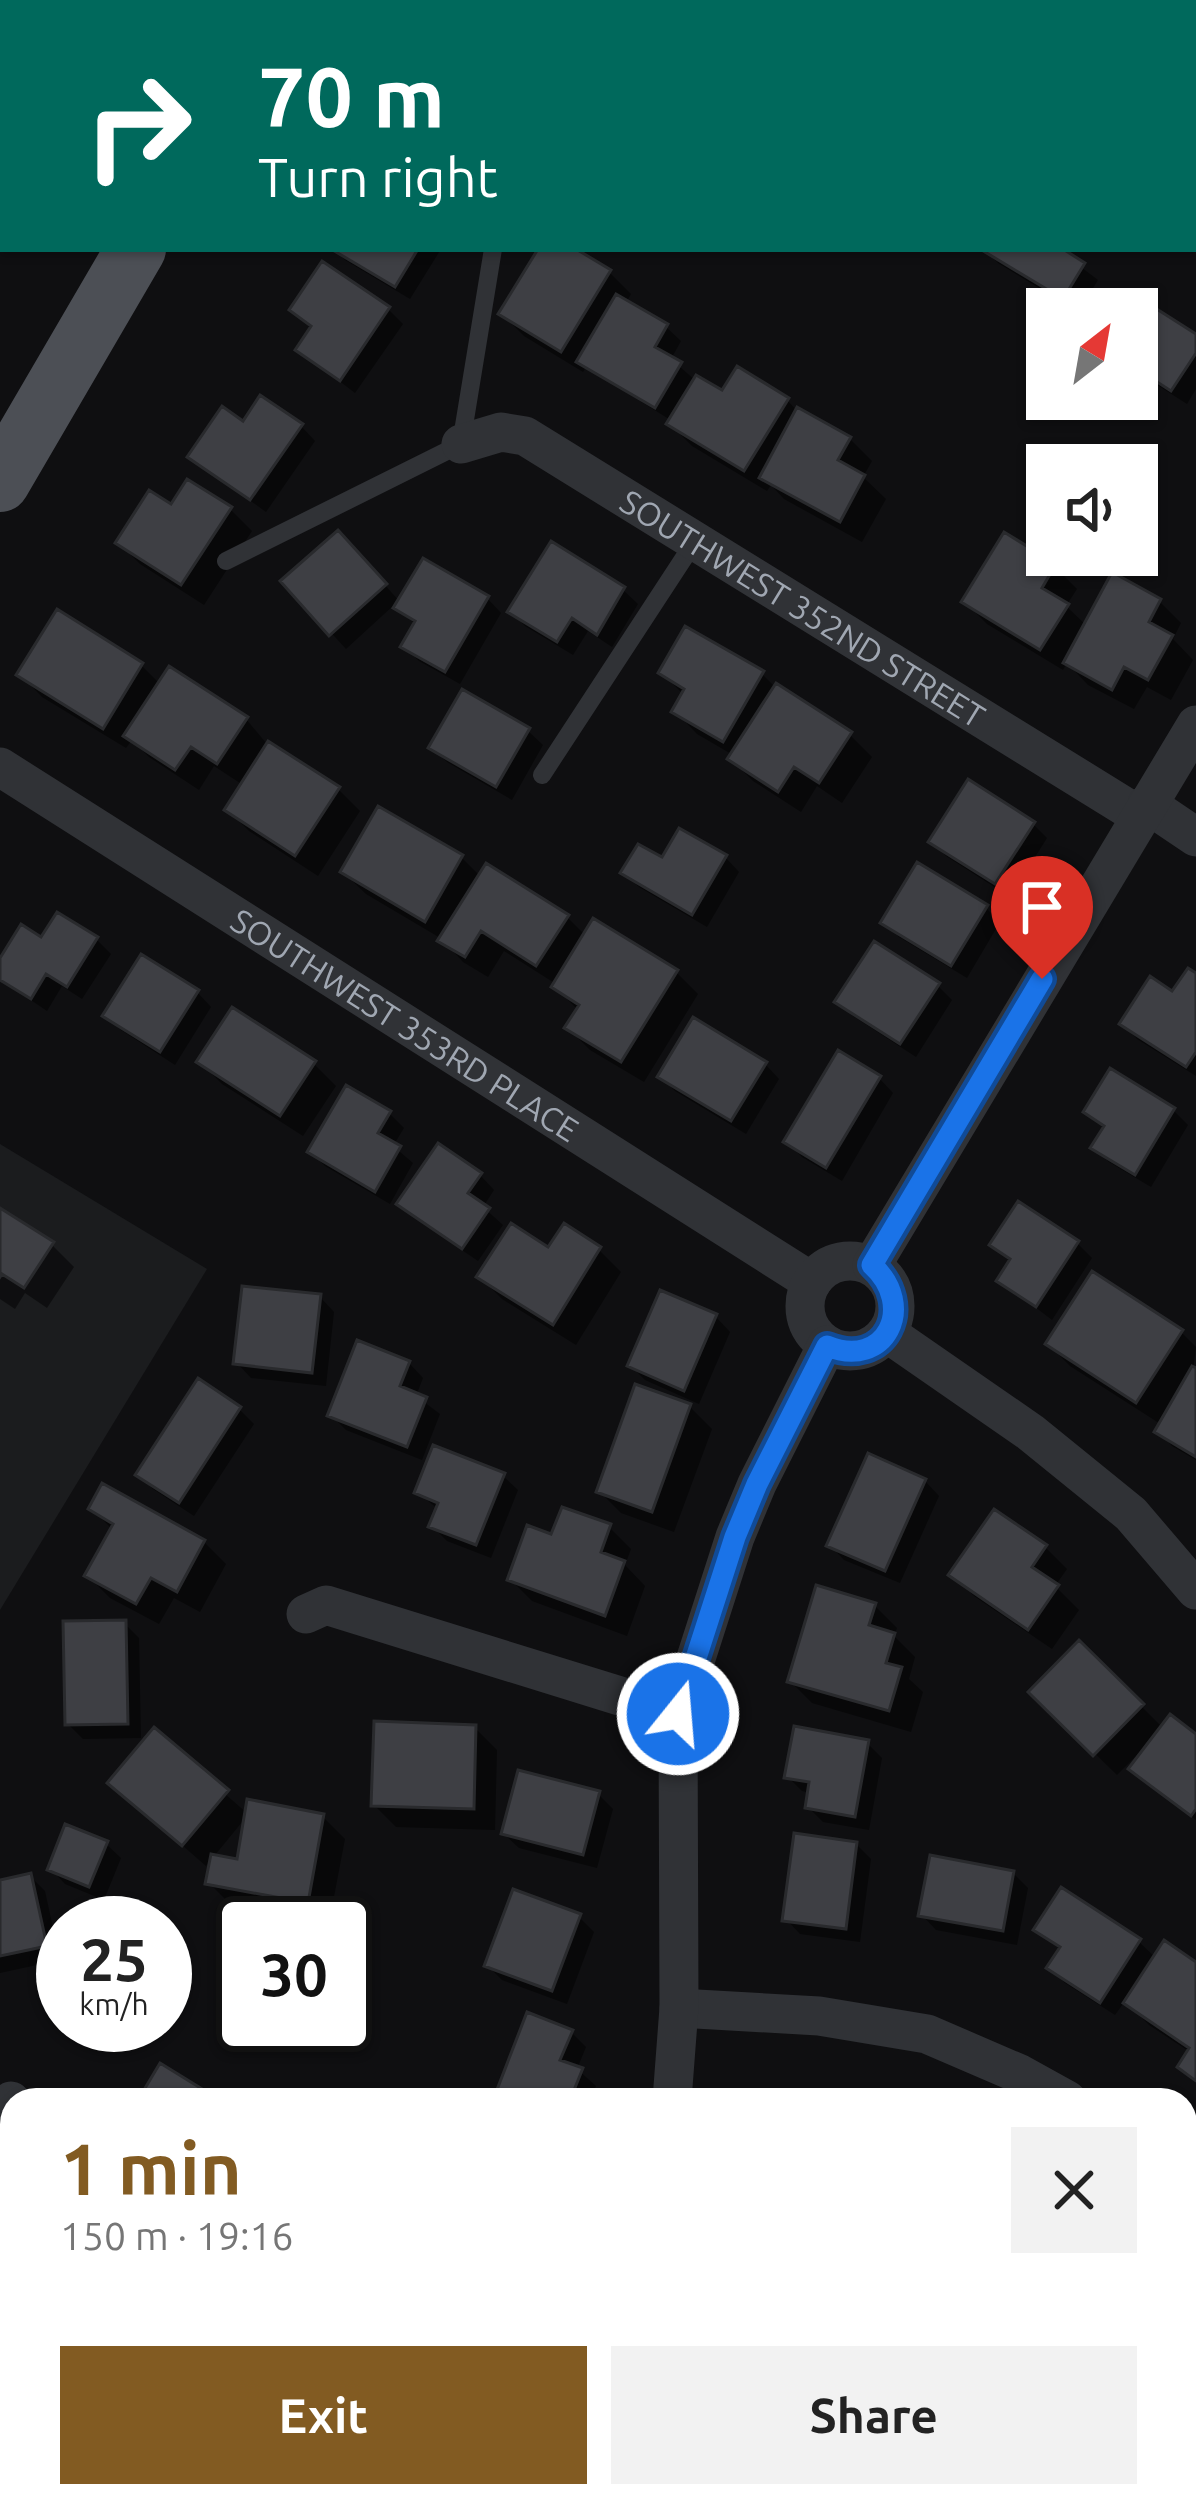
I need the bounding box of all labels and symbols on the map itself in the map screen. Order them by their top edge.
north arrow [1026,288,1158,420]
street label: SOUTHWEST 352ND STREET [614,481,992,734]
pin [991,856,1093,979]
street label: SOUTHWEST 353RD PLACE [225,900,586,1148]
position arrow [615,1651,741,1777]
speed limit sign: 30 [216,1896,372,2052]

